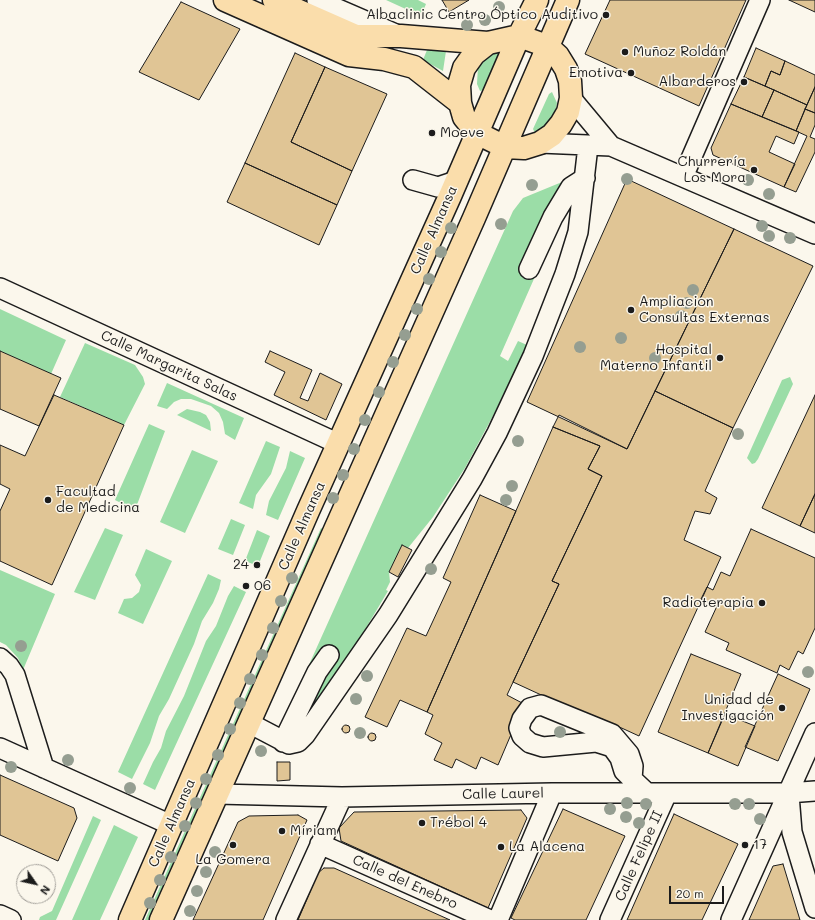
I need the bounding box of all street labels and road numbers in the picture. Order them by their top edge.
street label: Calle Almansa [407,183,461,277]
street label: Calle Margarita Salas [98,327,240,405]
street label: Calle Almansa [275,479,329,573]
street label: Calle Almansa [145,776,199,870]
street label: Calle Laurel [462,785,544,803]
street label: Calle Felipe II [612,808,666,904]
street label: Calle del Enebro [350,851,460,913]

